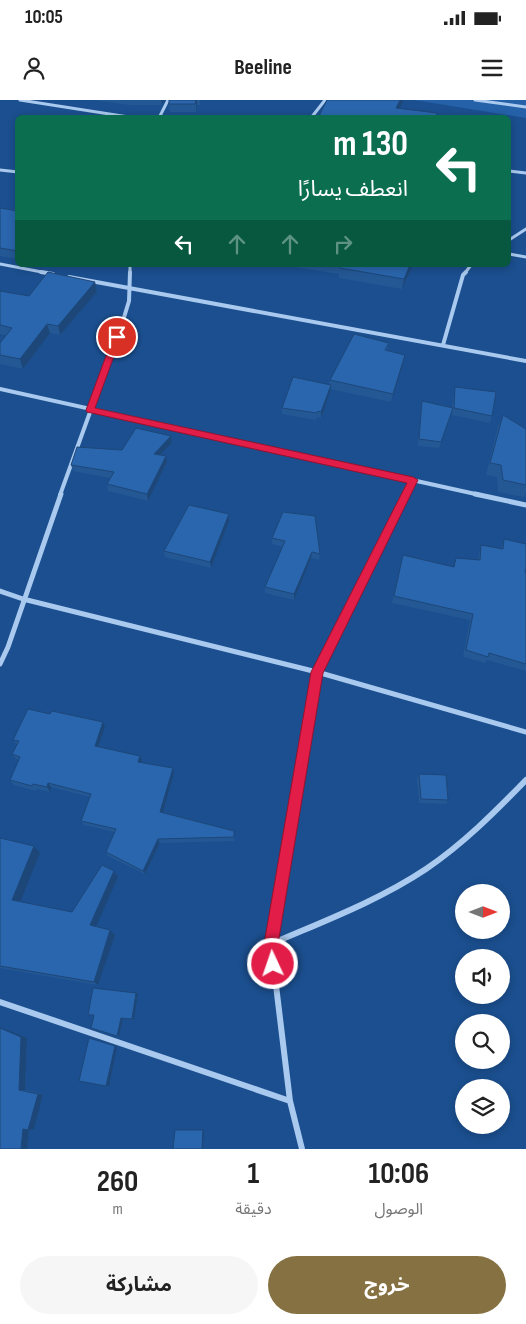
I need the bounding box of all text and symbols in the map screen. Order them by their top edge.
text: 10:05 [25,6,63,29]
icon: person [20,54,48,82]
text: Beeline [234,54,292,81]
icon: menu [478,54,506,82]
text: 130 m [333,123,408,166]
icon: left [426,135,491,200]
text: انعطف يسارًا [298,176,408,203]
icon: left [170,230,198,258]
icon: ahead [223,230,251,258]
icon: ahead [276,230,304,258]
icon: right [329,230,357,258]
pin [96,316,138,358]
icon: arrive [103,323,131,351]
north arrow [455,884,510,939]
map controls [455,884,510,1134]
position arrow [246,937,298,989]
button: sound [455,949,510,1004]
button: search [455,1014,510,1069]
button: layers [455,1079,510,1134]
text: 1 [248,1156,259,1192]
text: 10:06 [368,1156,429,1192]
text: 260 [97,1164,138,1200]
text: m [112,1200,123,1219]
text: دقيقة [235,1200,272,1219]
text: الوصول [374,1200,423,1219]
button: مشاركة [20,1256,258,1314]
button: خروج [268,1256,506,1314]

